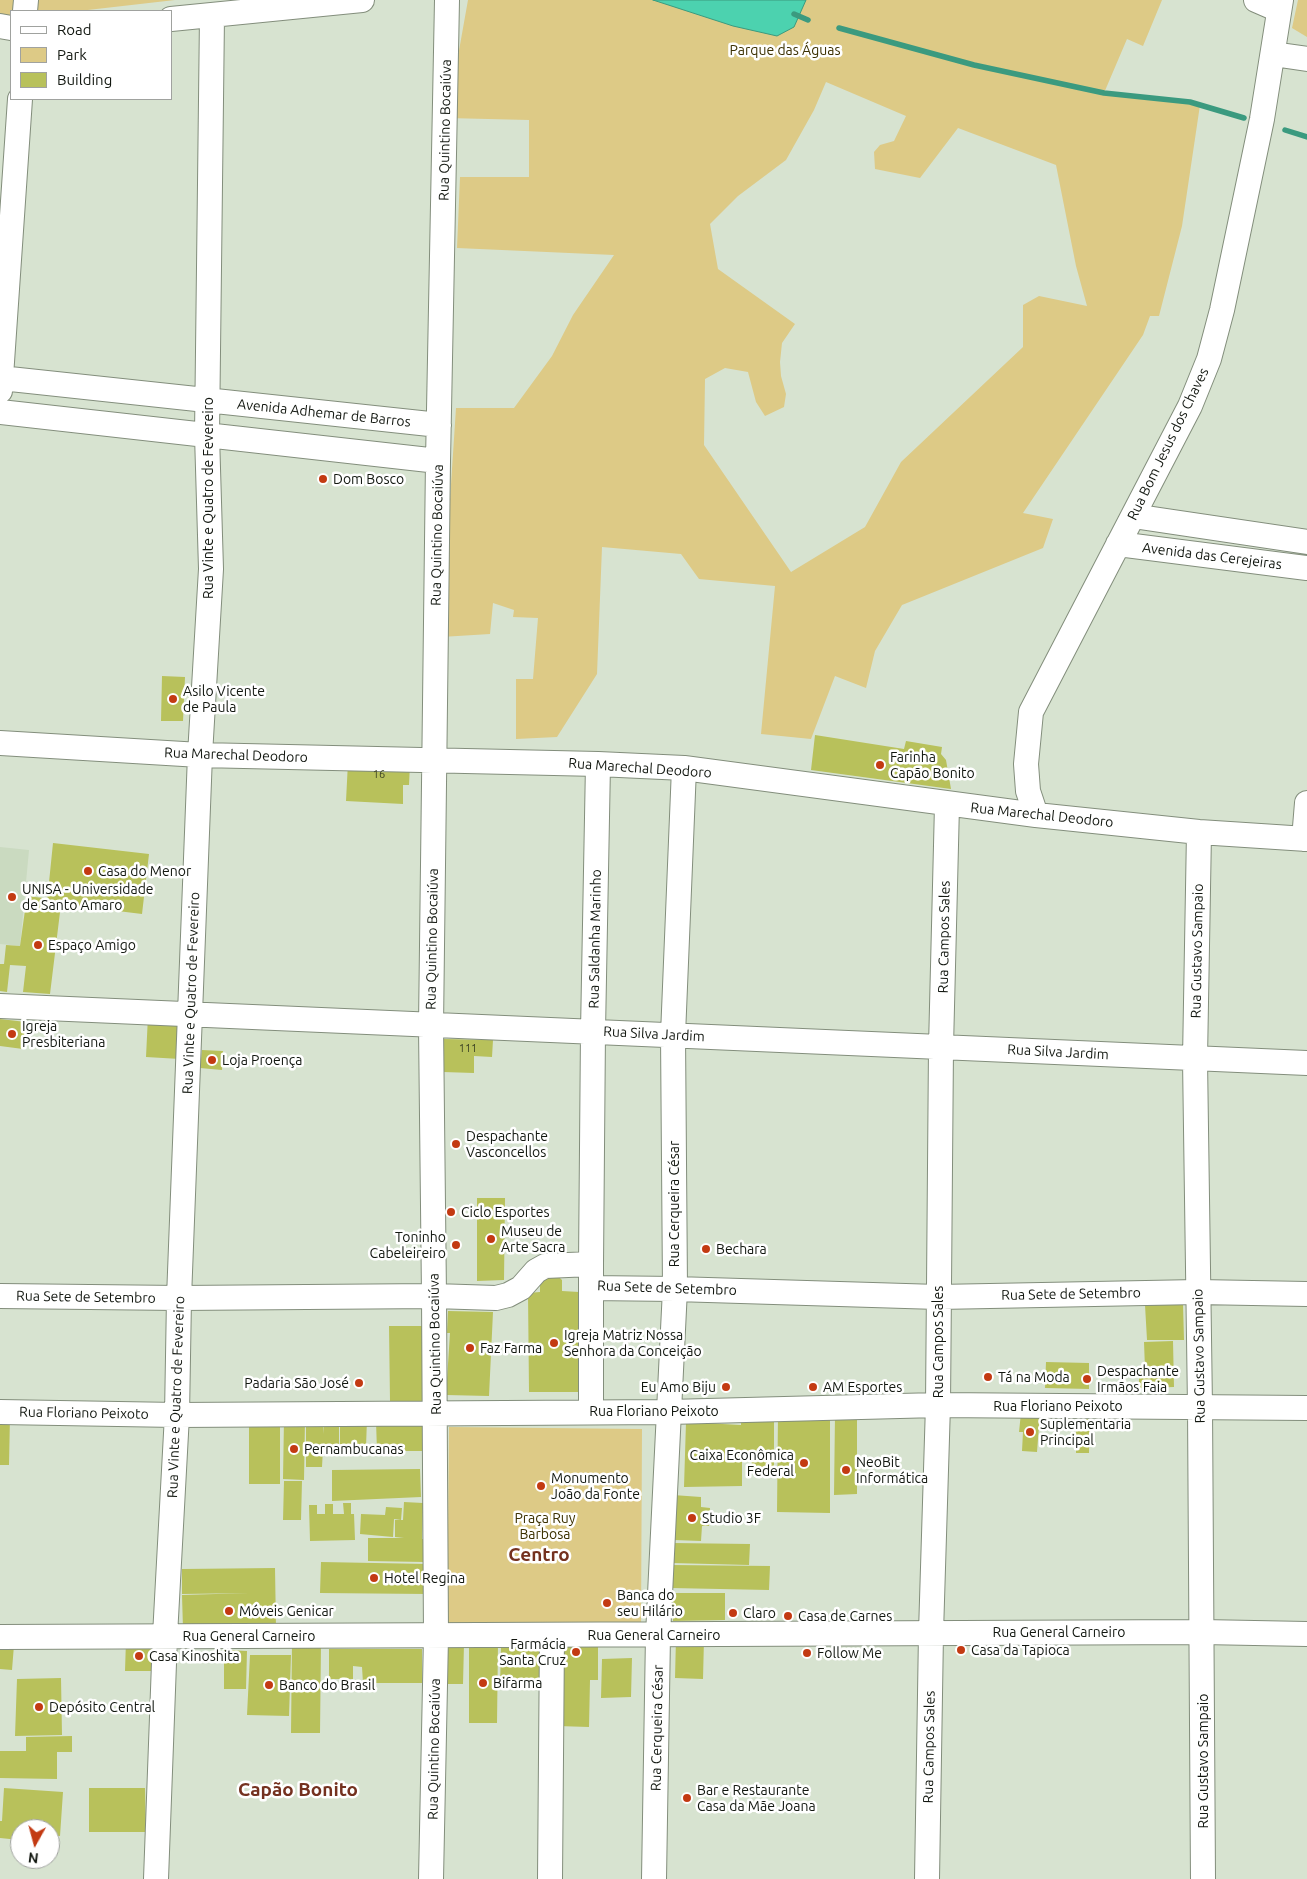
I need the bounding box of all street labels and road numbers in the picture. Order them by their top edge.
street label: Rua Quintino Bocaiúva [435,59,455,201]
street label: Rua Bom Jesus dos Chaves [1124,365,1212,523]
street label: Avenida Adhemar de Barros [236,396,412,430]
street label: Rua Vinte e Quatro de Fevereiro [200,397,216,599]
street label: Rua Quintino Bocaiúva [427,464,447,606]
street label: Avenida das Cerejeiras [1141,539,1283,573]
street label: Rua Marechal Deodoro [164,744,308,766]
street label: Rua Marechal Deodoro [568,755,712,781]
street label: Rua Marechal Deodoro [970,799,1114,831]
street label: Rua Quintino Bocaiúva [422,868,442,1010]
street label: Rua Saldanha Marinho [585,869,605,1009]
street label: Rua Campos Sales [935,881,953,993]
street label: Rua Gustavo Sampaio [1187,883,1207,1019]
street label: Rua Vinte e Quatro de Fevereiro [179,892,203,1094]
street label: Rua Silva Jardim [603,1023,705,1045]
street label: Rua Silva Jardim [1007,1041,1109,1063]
street label: Rua Cerqueira César [666,1141,682,1267]
street label: Rua Quintino Bocaiúva [425,1273,445,1415]
street label: Rua Sete de Setembro [597,1277,737,1299]
street label: Rua Sete de Setembro [1001,1284,1141,1304]
street label: Rua Campos Sales [930,1286,946,1398]
street label: Rua Sete de Setembro [16,1287,156,1307]
street label: Rua Gustavo Sampaio [1189,1288,1209,1424]
street label: Rua Vinte e Quatro de Fevereiro [164,1296,188,1498]
street label: Rua Floriano Peixoto [993,1398,1123,1414]
street label: Rua Floriano Peixoto [19,1403,149,1423]
street label: Rua Floriano Peixoto [589,1403,719,1419]
street label: Rua General Carneiro [993,1624,1125,1640]
street label: Rua General Carneiro [588,1627,720,1643]
street label: Rua General Carneiro [183,1628,315,1644]
street label: Rua Cerqueira César [647,1665,667,1791]
street label: Rua Quintino Bocaiúva [424,1678,444,1820]
street label: Rua Campos Sales [920,1691,938,1803]
street label: Rua Gustavo Sampaio [1195,1694,1211,1828]

